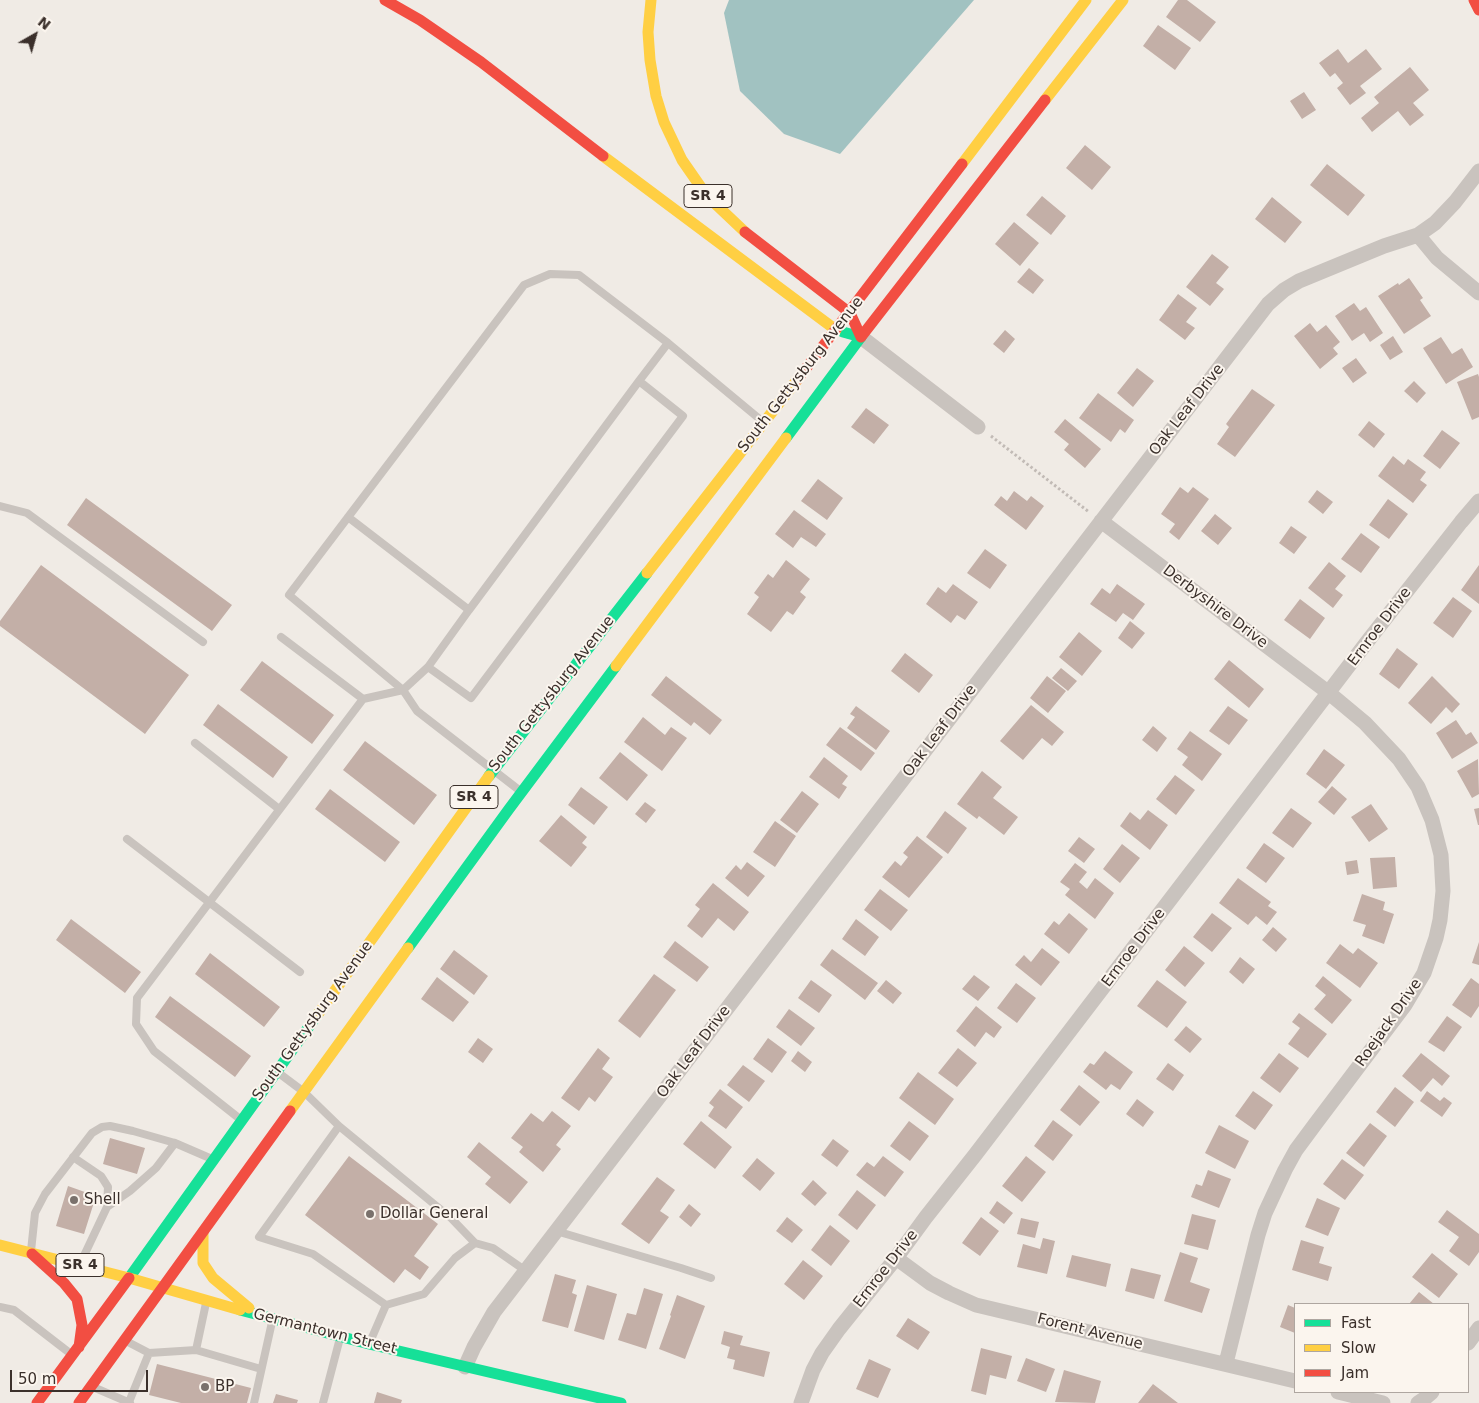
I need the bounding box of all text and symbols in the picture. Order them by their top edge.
north arrow [10,10,60,60]
text: N [35,13,54,33]
road number: SR 4 [684,185,732,208]
street label: South Gettysburg Avenue [735,294,867,456]
street label: Oak Leaf Drive [1146,361,1228,459]
street label: Derbyshire Drive [1159,562,1271,652]
street label: Ernroe Drive [1345,584,1415,670]
street label: South Gettysburg Avenue [486,613,618,775]
street label: Oak Leaf Drive [899,681,981,781]
road number: SR 4 [450,786,498,809]
street label: Ernroe Drive [1099,905,1169,991]
street label: South Gettysburg Avenue [249,938,377,1104]
street label: Roejack Drive [1352,976,1426,1070]
street label: Oak Leaf Drive [653,1002,735,1102]
place label: Shell [84,1191,121,1209]
marker: Shell [68,1194,80,1206]
place label: Dollar General [380,1205,488,1223]
marker: Dollar General [364,1208,376,1220]
street label: Ernroe Drive [850,1226,922,1312]
road number: SR 4 [56,1254,104,1276]
legend [1294,1303,1469,1393]
street label: Germantown Street [251,1305,399,1359]
street label: Forent Avenue [1035,1310,1145,1354]
text: Fast [1341,1314,1371,1332]
text: Slow [1341,1339,1376,1357]
scale bar [12,1360,150,1392]
text: Jam [1341,1364,1369,1382]
text: 50 m [18,1370,56,1388]
place label: BP [215,1378,234,1396]
marker: BP [199,1381,211,1393]

